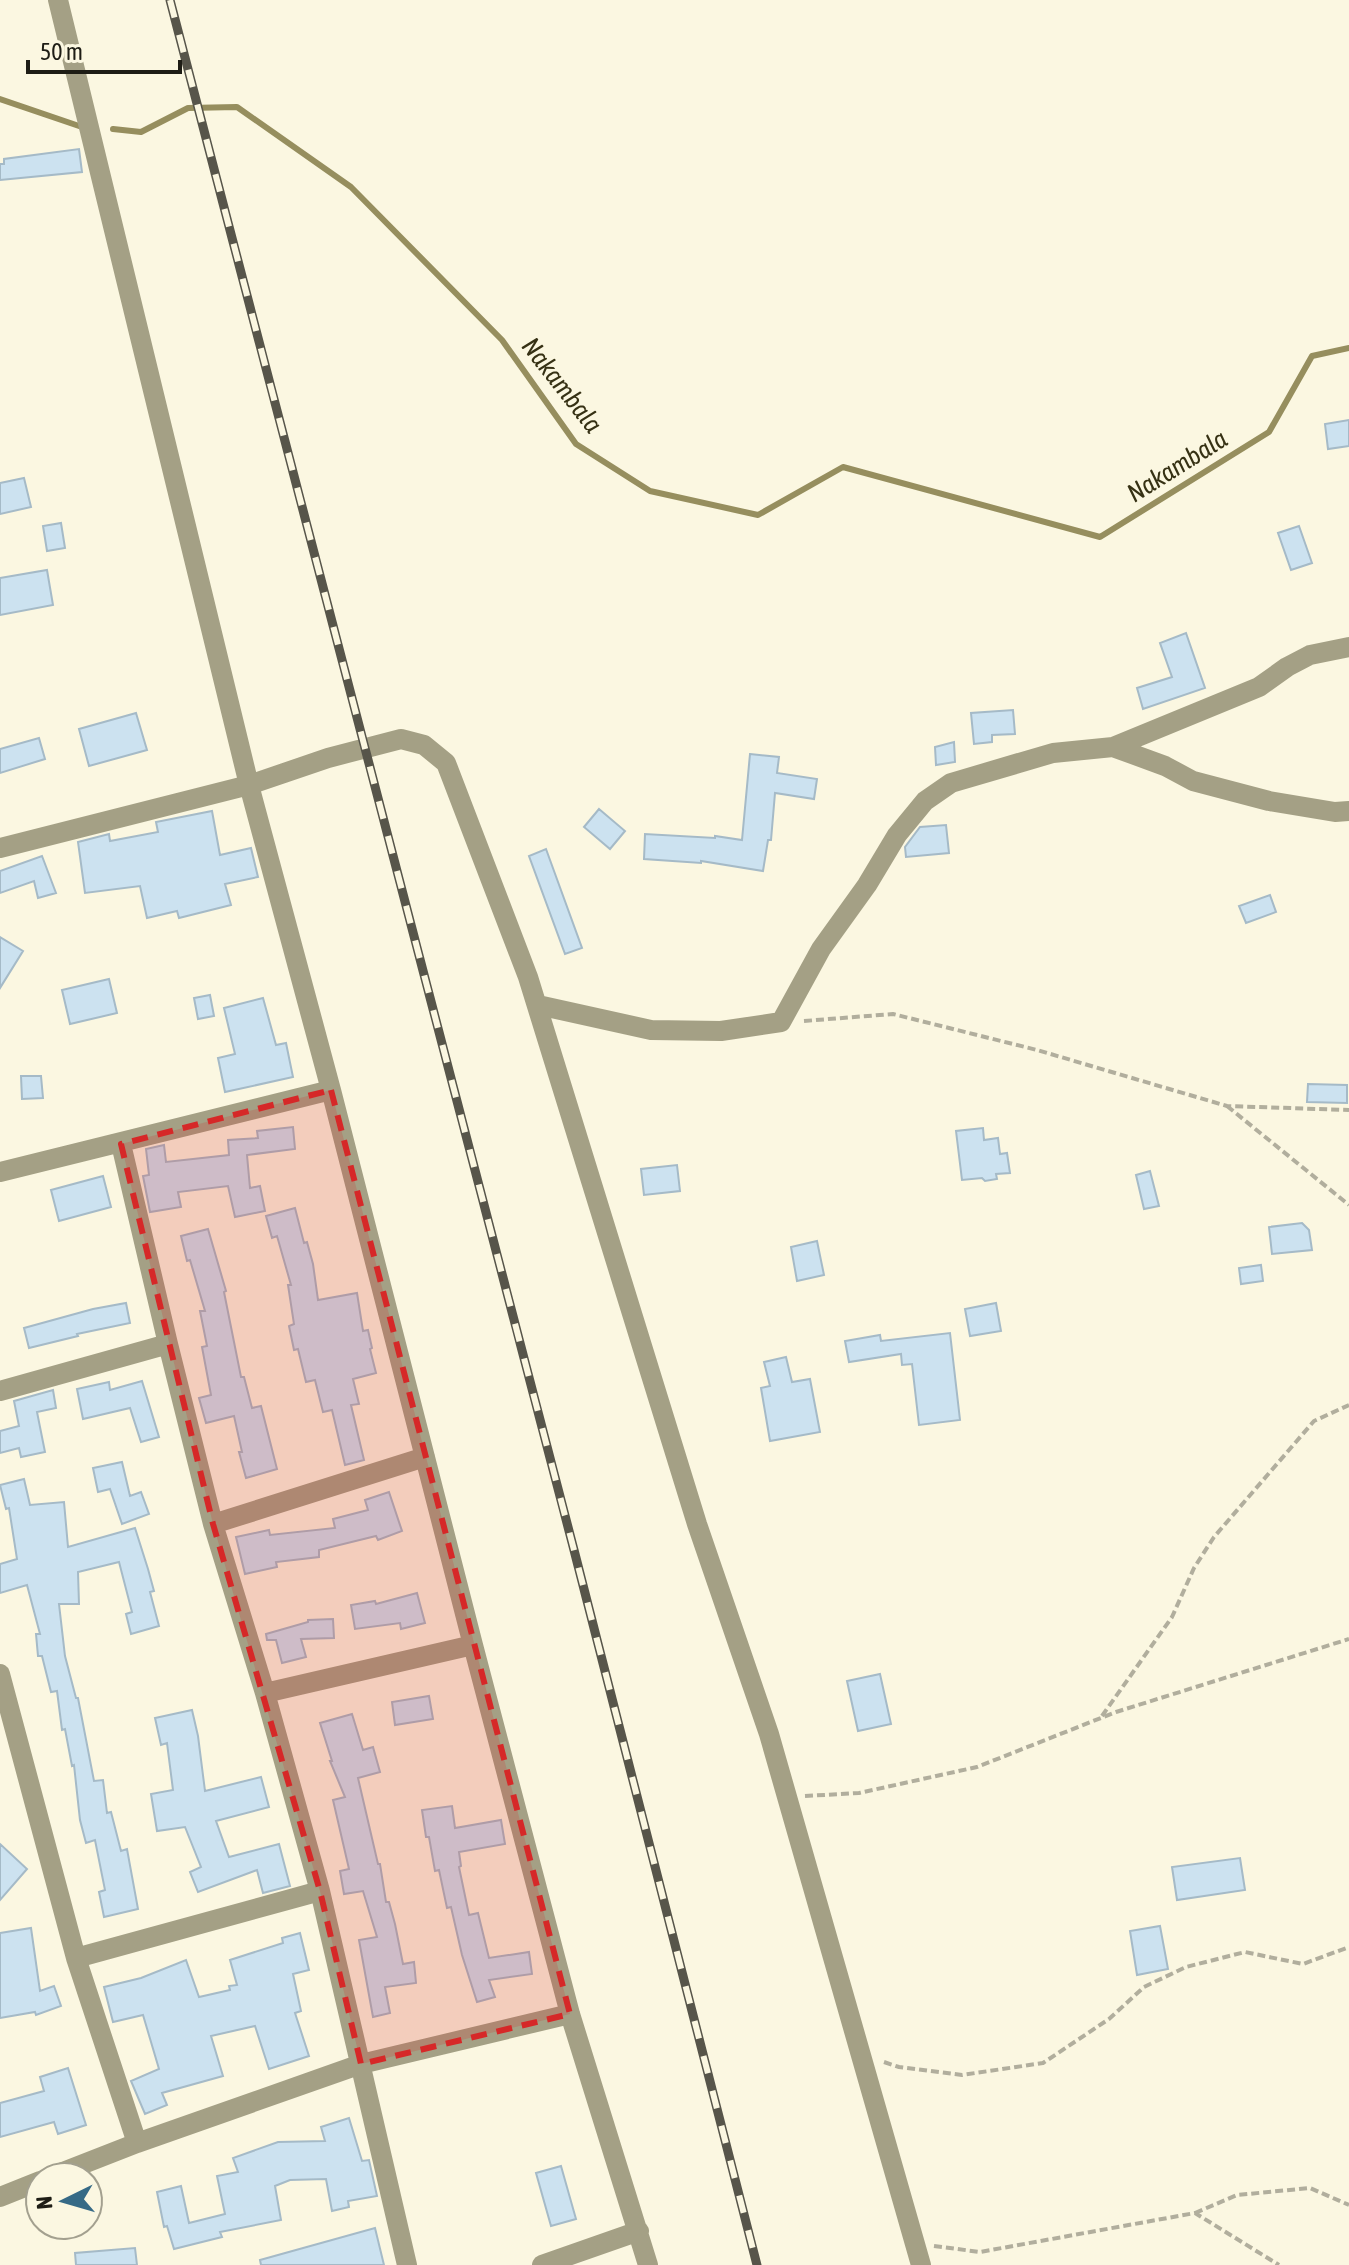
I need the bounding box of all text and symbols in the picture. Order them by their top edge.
scale bar [28,24,180,74]
text: 50 m [40,38,83,65]
water label: Nakambala [516,332,608,438]
water label: Nakambala [1121,424,1233,508]
north arrow [24,2161,104,2241]
text: N [31,2195,58,2210]

